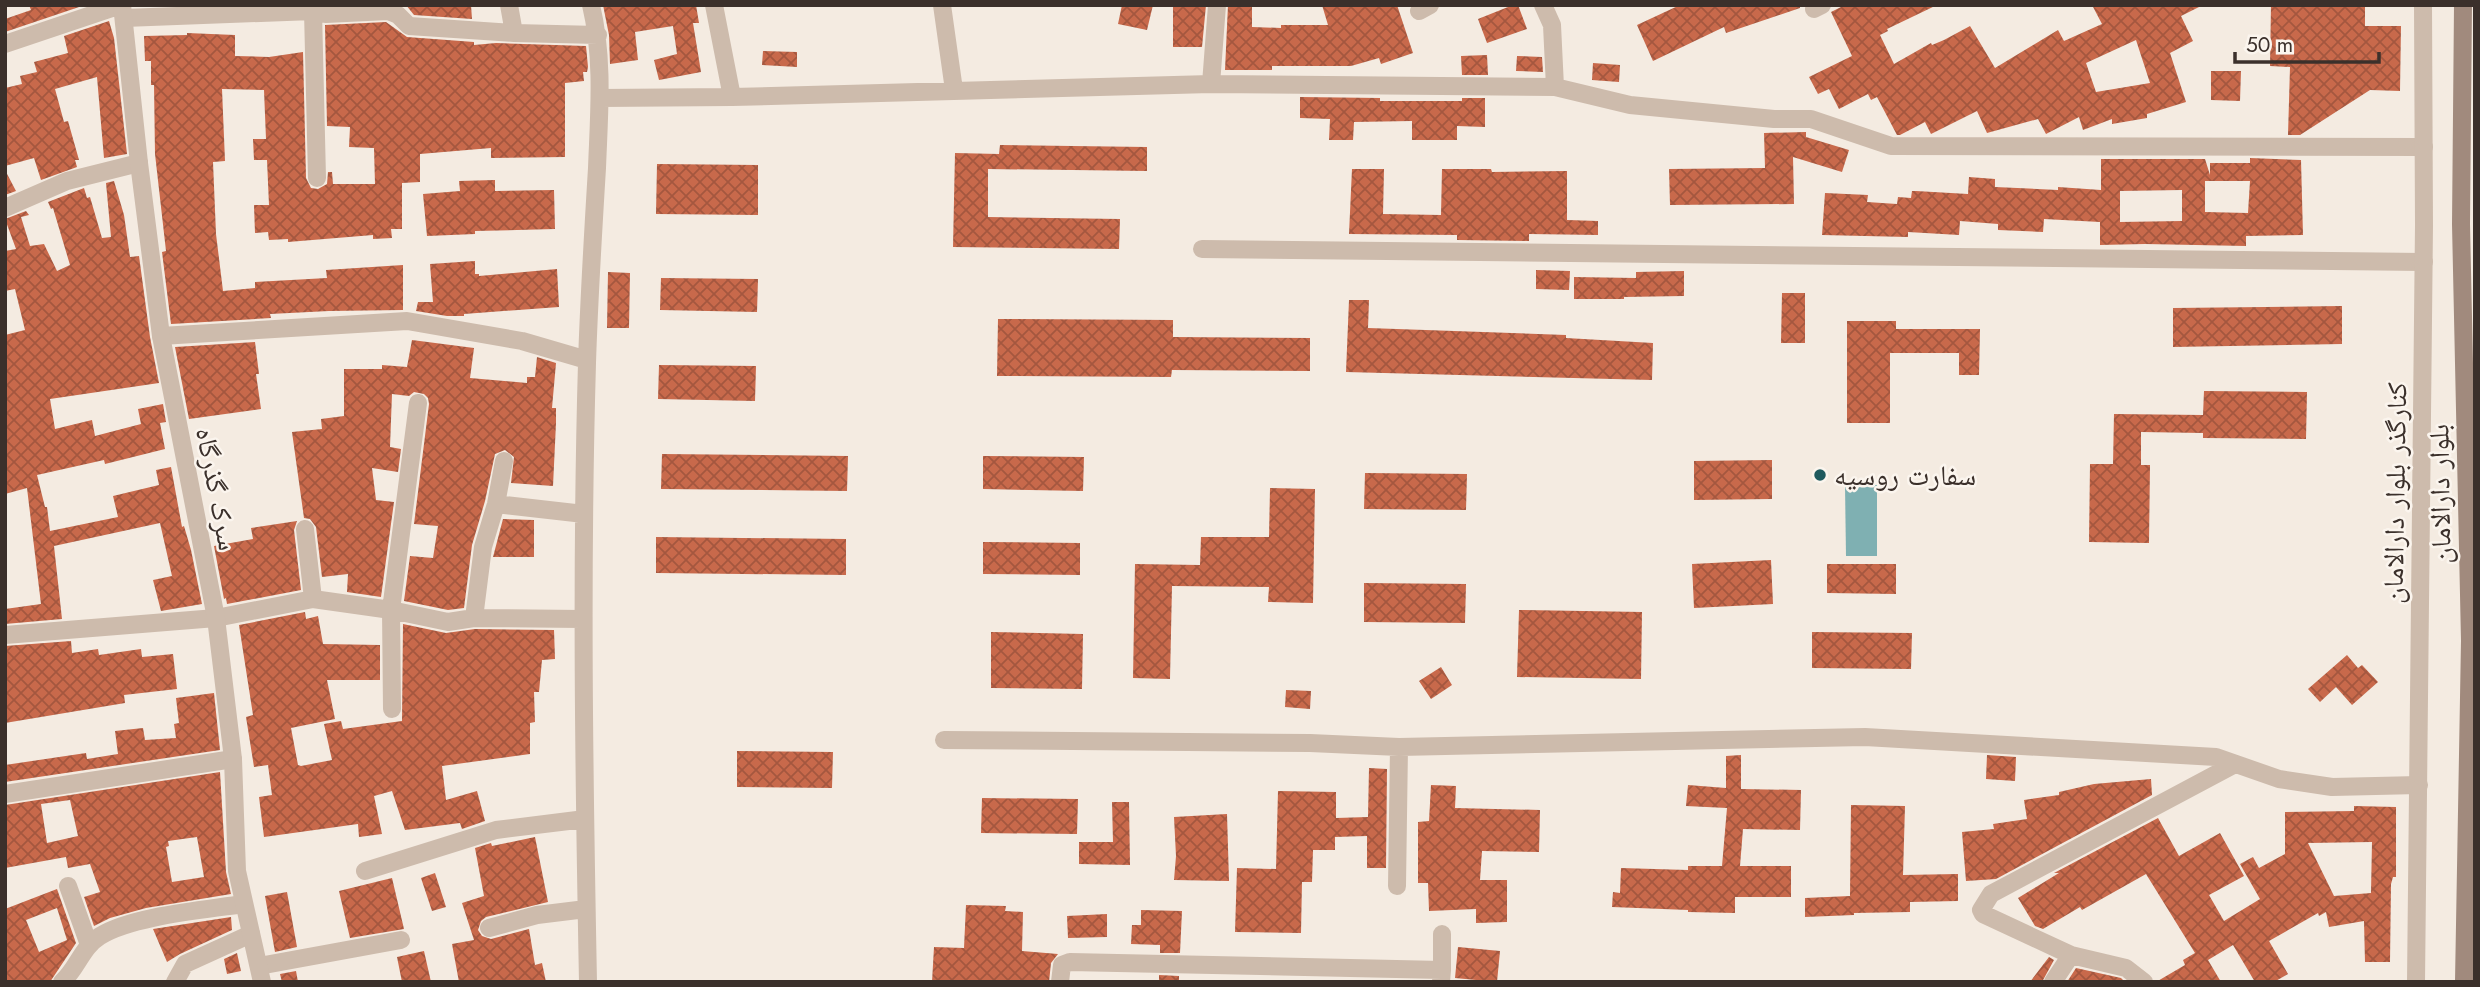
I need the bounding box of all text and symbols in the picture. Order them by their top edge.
scale bar [2235,21,2378,65]
text: 50 m [2246,30,2293,60]
street label: کنارگذر بلوار دارالامان [2373,381,2417,604]
street label: سرک گذرگاه [185,424,249,554]
street label: بلوار دارالامان [2418,424,2462,564]
place label: سفارت روسیه [1834,455,1976,496]
marker: سفارت روسیه [1812,467,1828,483]

